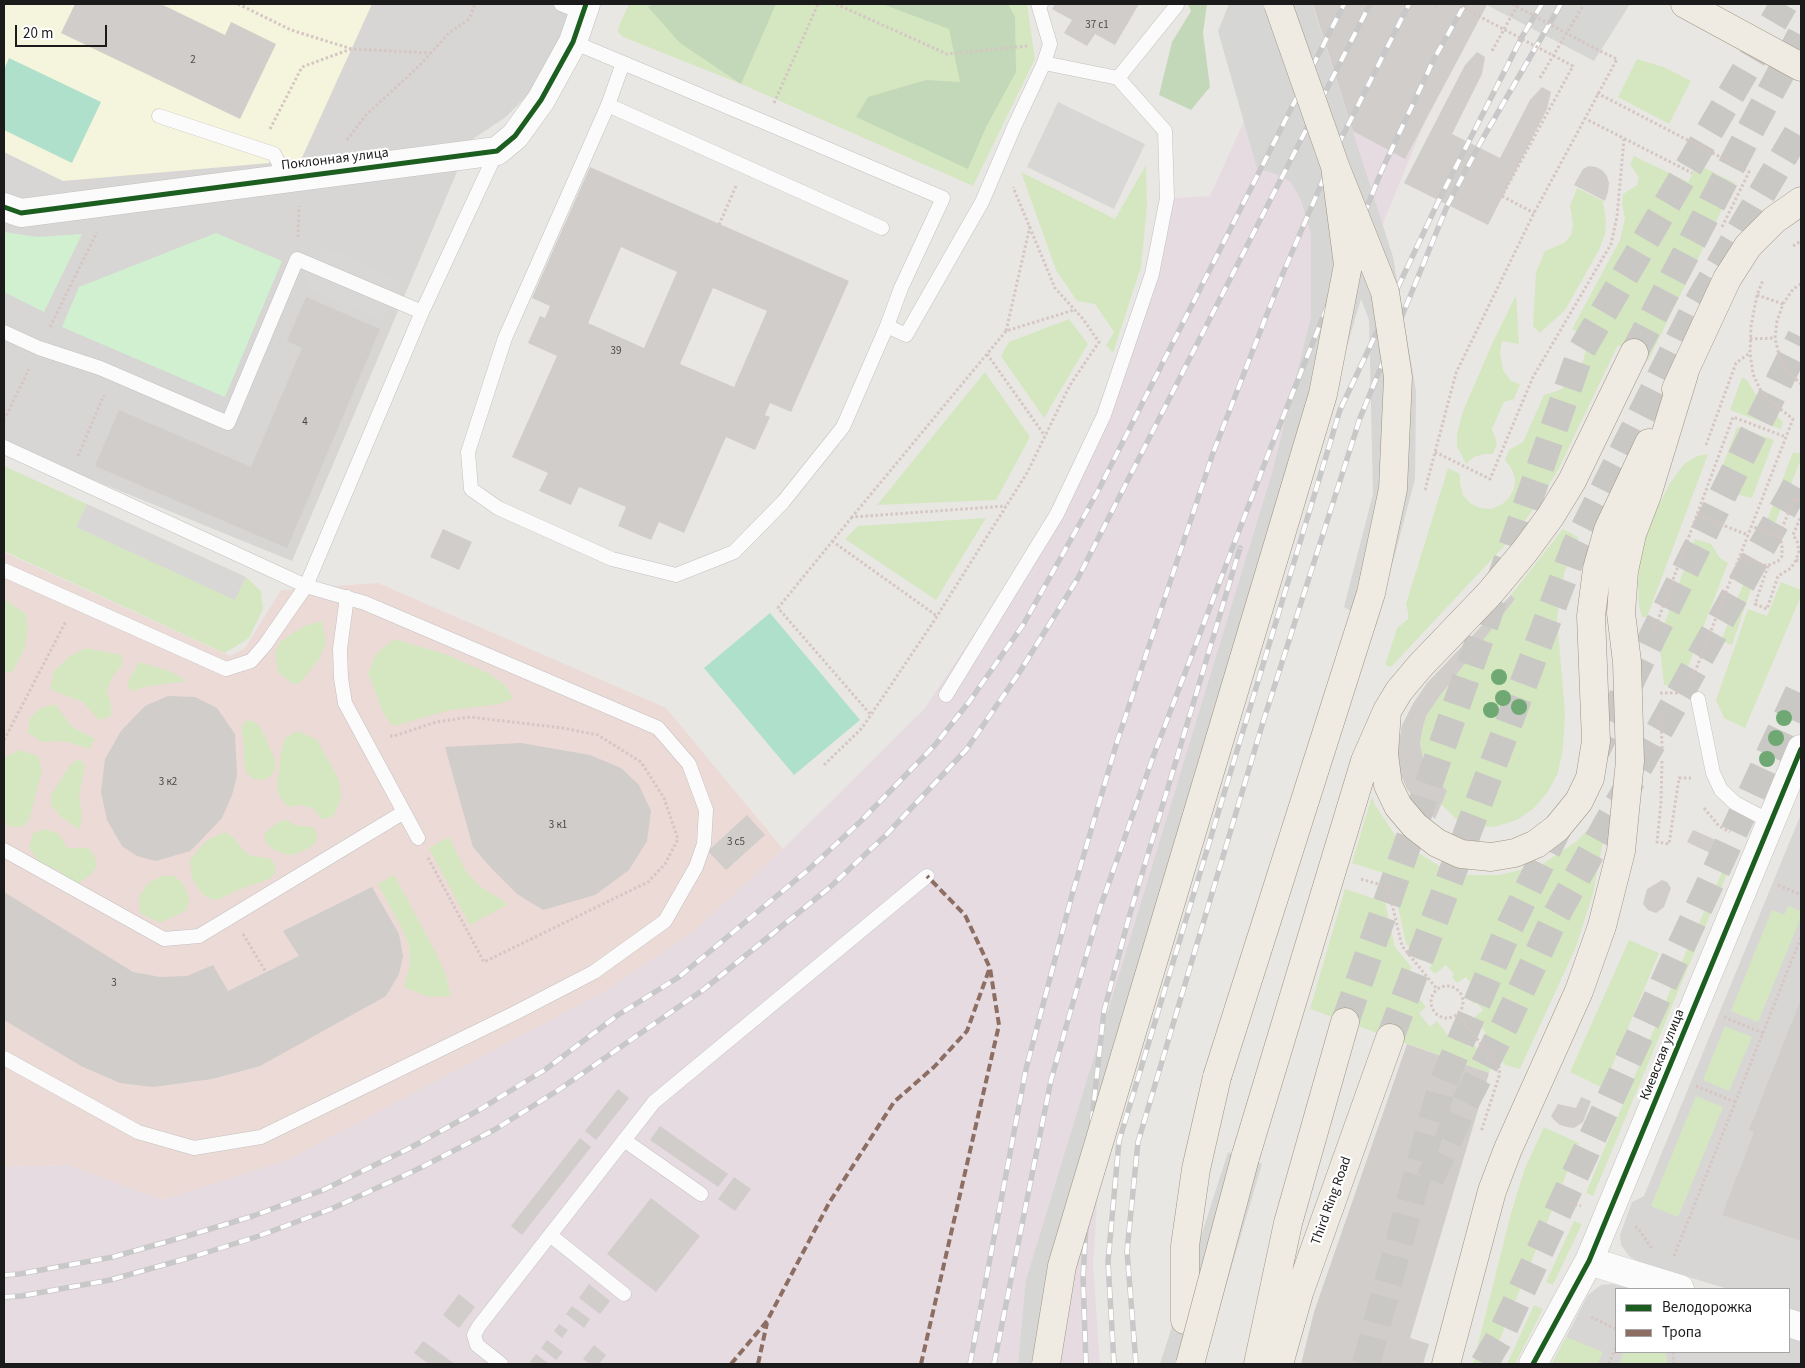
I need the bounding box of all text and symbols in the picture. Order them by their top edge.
scale bar [18,15,110,47]
house number: 37 с1 [1085,19,1109,33]
text: 20 m [23,23,53,44]
house number: 2 [190,54,196,68]
street label: Поклонная улица [280,145,390,175]
house number: 39 [611,345,621,359]
house number: 4 [302,416,308,430]
house number: 3 к2 [159,776,177,790]
house number: 3 к1 [549,819,567,833]
house number: 3 с5 [727,836,745,850]
house number: 3 [111,977,117,991]
street label: Киевская улица [1637,1007,1689,1103]
street label: Third Ring Road [1308,1155,1356,1247]
legend [1615,1288,1790,1353]
text: Велодорожка [1662,1297,1752,1318]
text: Тропа [1662,1322,1702,1343]

